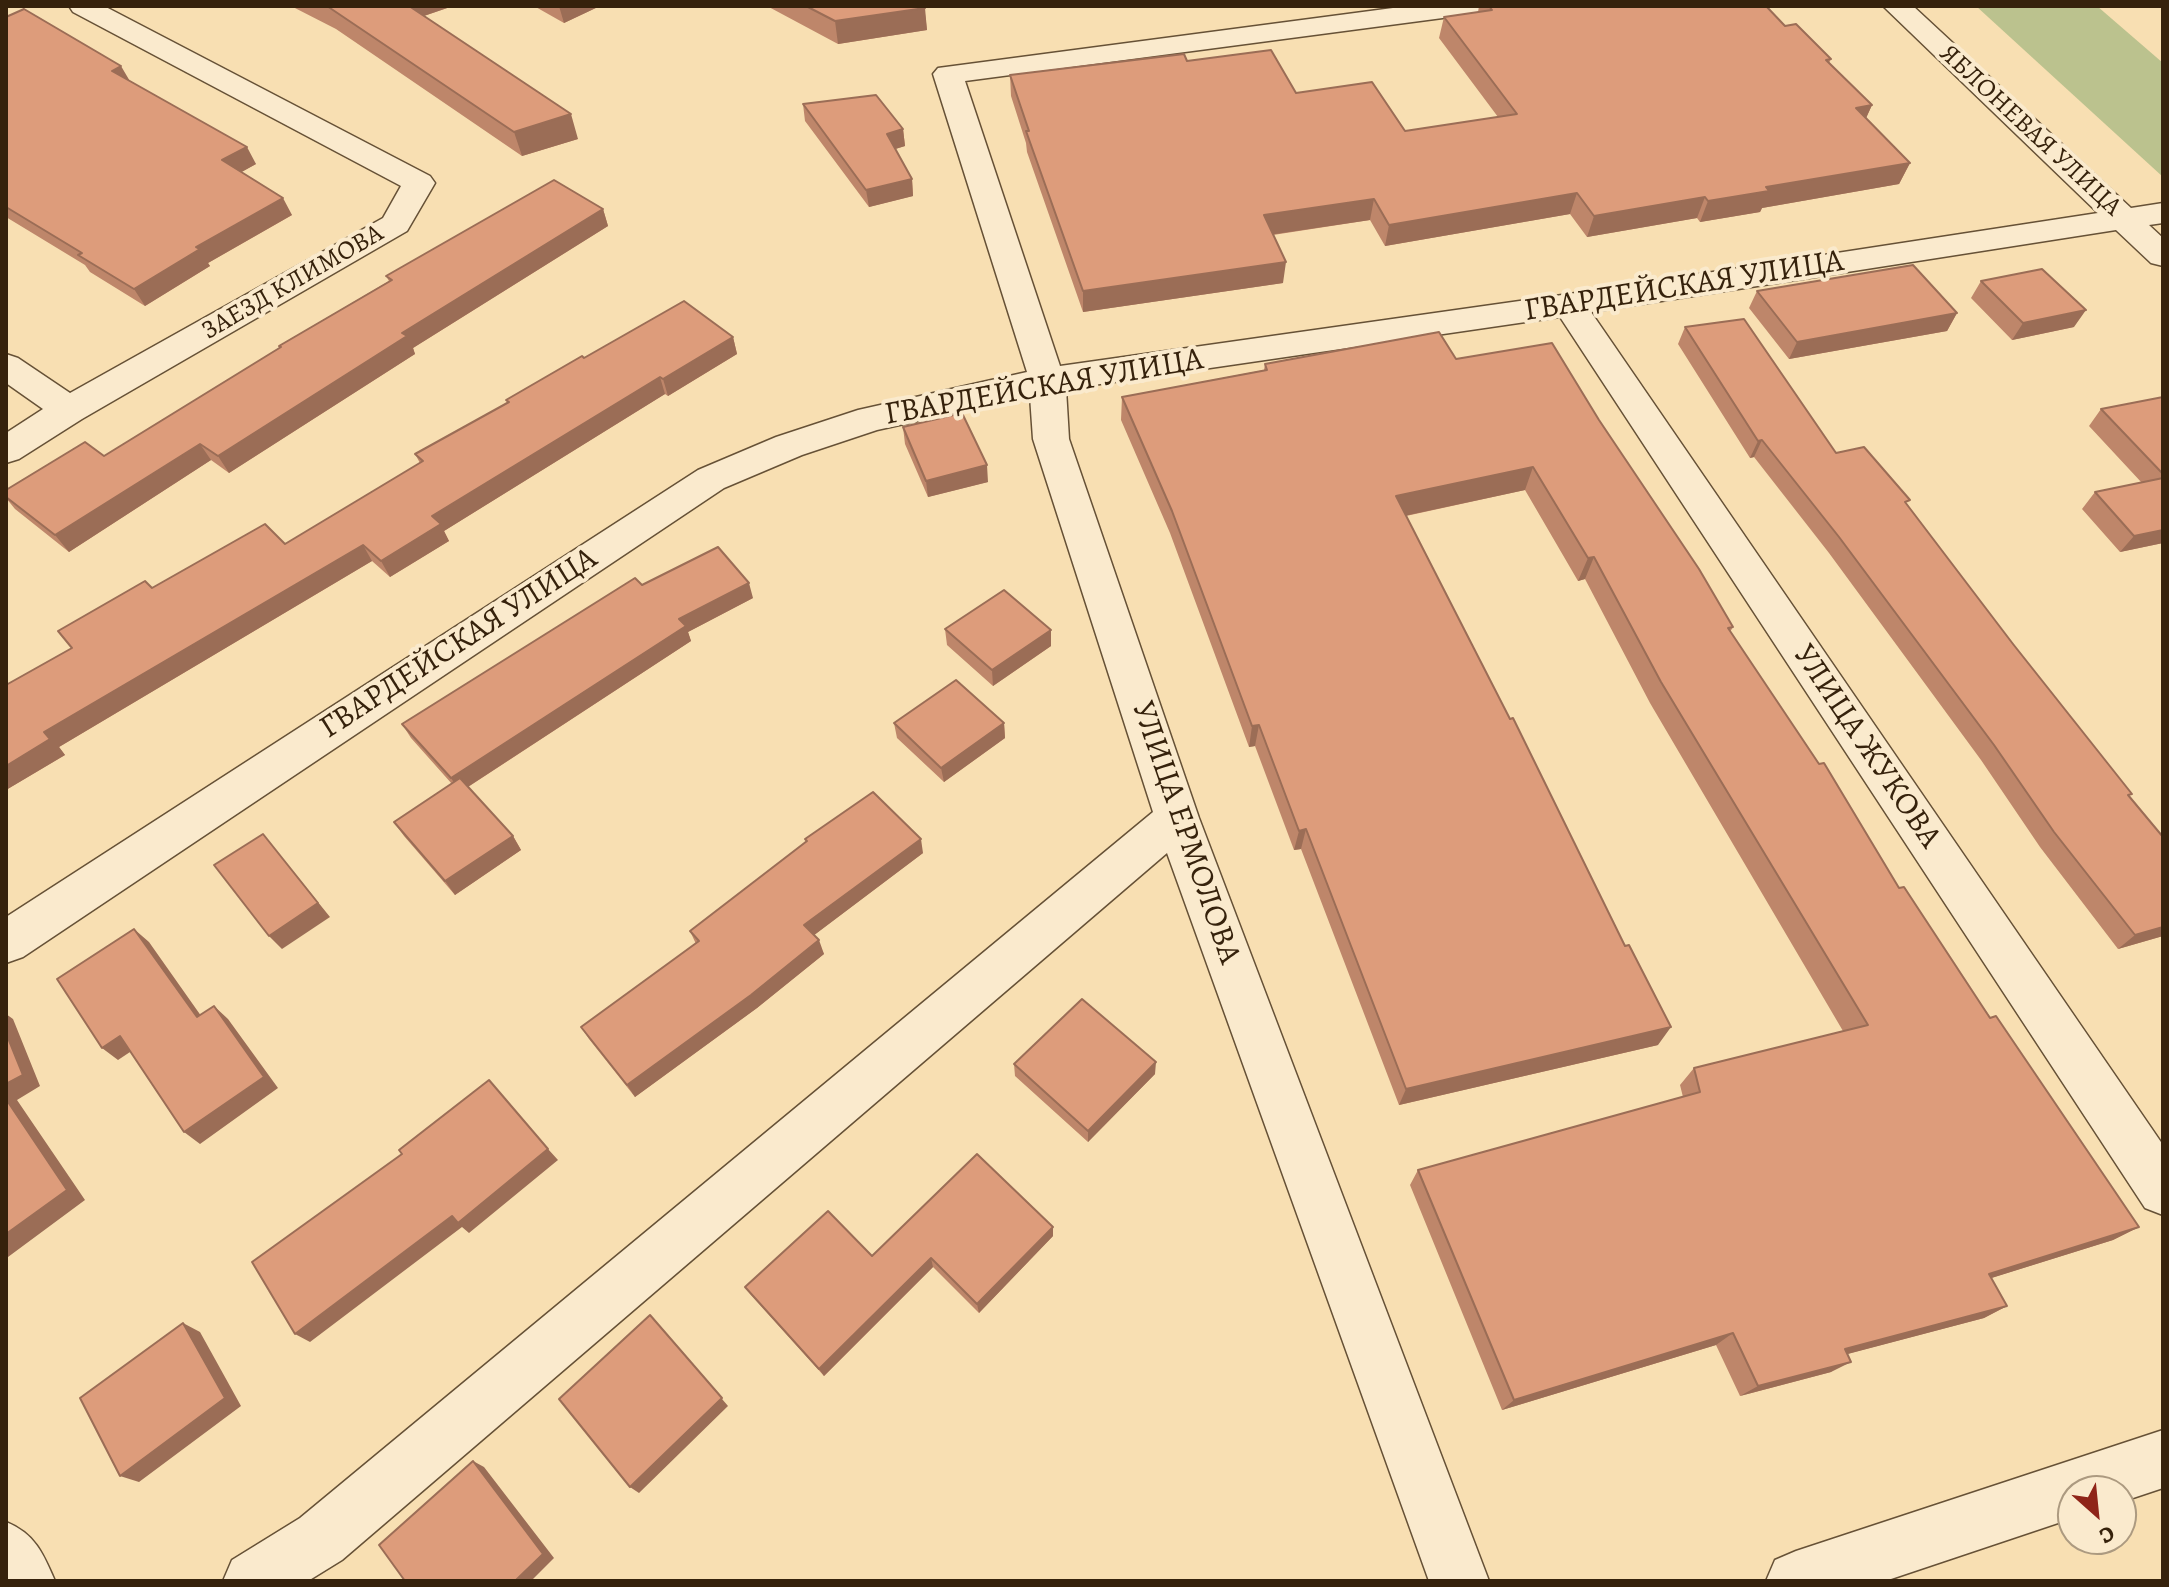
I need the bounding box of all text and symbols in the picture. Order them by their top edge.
street label: ЯБЛОНЕВАЯ УЛИЦА [1933,39,2127,223]
street label: ЗАЕЗД КЛИМОВА [197,218,389,348]
street label: ГВАРДЕЙСКАЯ УЛИЦА [1522,243,1846,331]
street label: ГВАРДЕЙСКАЯ УЛИЦА [882,341,1206,435]
street label: ГВАРДЕЙСКАЯ УЛИЦА [313,540,605,748]
street label: УЛИЦА ЖУКОВА [1784,638,1948,856]
street label: УЛИЦА ЕРМОЛОВА [1122,697,1248,969]
north arrow [2057,1475,2137,1555]
text: С [2094,1518,2120,1551]

